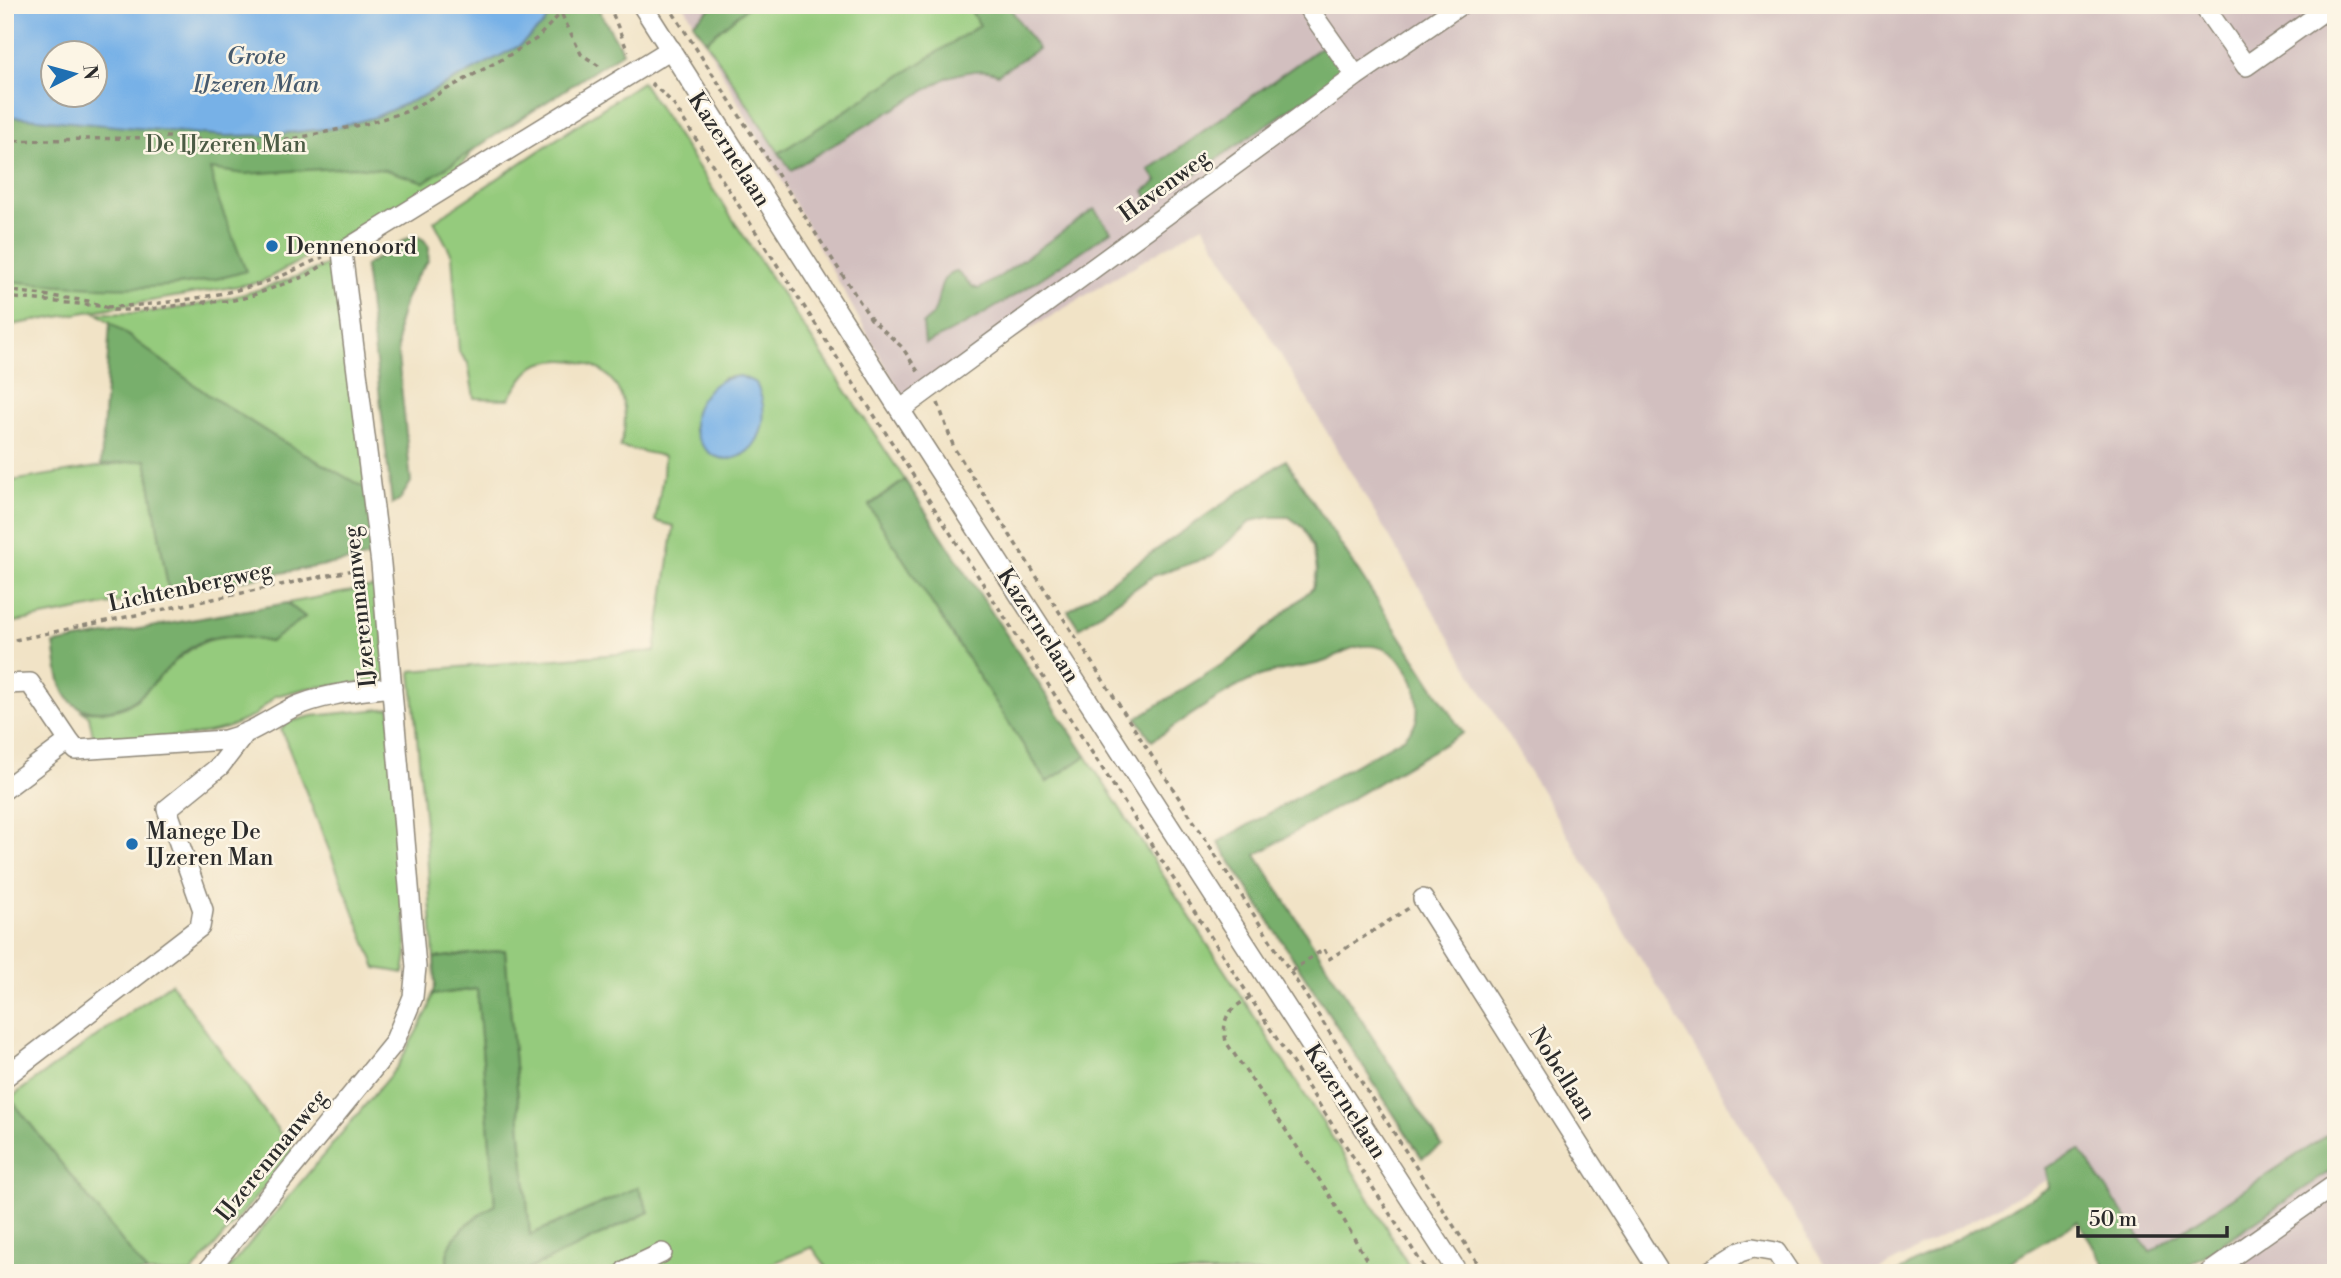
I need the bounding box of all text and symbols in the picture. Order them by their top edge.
north arrow [38,38,108,108]
water label: Grote IJzeren Man [192,42,320,100]
text: N [77,64,103,81]
street label: Kazernelaan [682,87,777,213]
park label: De IJzeren Man [145,131,307,159]
street label: Havenweg [1114,143,1216,228]
place label: Dennenoord [286,233,417,261]
marker: Dennenoord [264,238,280,254]
street label: IJzerenmanweg [338,525,382,689]
street label: Lichtenbergweg [106,556,275,618]
street label: Kazernelaan [991,563,1086,689]
place label: Manege De IJzeren Man [146,818,274,872]
marker: Manege De IJzeren Man [124,836,140,852]
street label: Nobellaan [1522,1022,1602,1126]
street label: Kazernelaan [1298,1039,1393,1165]
street label: IJzerenmanweg [210,1084,334,1227]
scale bar [2078,1194,2227,1238]
text: 50 m [2089,1207,2137,1233]

